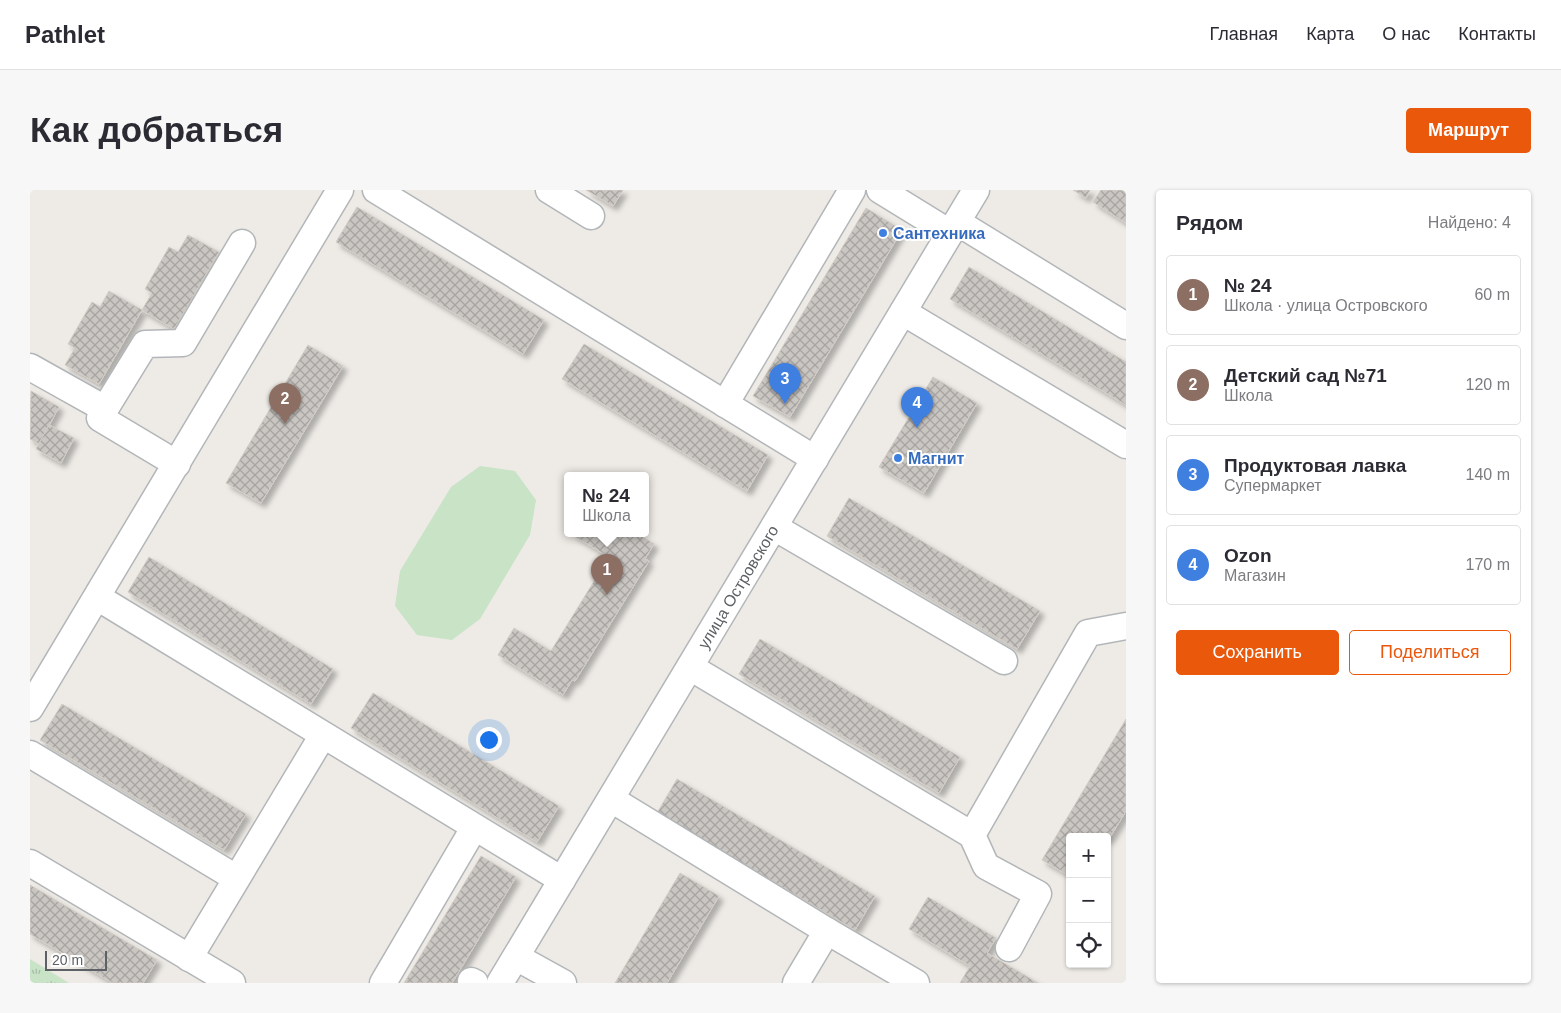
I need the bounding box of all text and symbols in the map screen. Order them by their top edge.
text: Pathlet [25,21,105,48]
text: Главная [1210,24,1278,44]
text: Карта [1306,24,1354,44]
text: О нас [1382,24,1430,44]
text: Контакты [1458,24,1536,44]
button: Маршрут [1406,108,1531,153]
text: Как добраться [30,110,283,149]
text: Рядом [1176,211,1243,234]
text: Найдено: 4 [1428,214,1511,231]
place label: Сантехника [893,225,985,242]
marker: Сантехника [877,227,889,239]
text: № 24 [1224,275,1272,296]
text: 1 [1189,286,1197,303]
text: 60 m [1474,286,1510,303]
text: Школа · улица Островского [1224,297,1428,314]
pin: 3 [769,363,801,404]
text: Детский сад №71 [1224,365,1387,386]
text: 2 [1189,376,1197,393]
text: 120 m [1466,376,1510,393]
pin: 2 [269,383,301,424]
pin: 4 [901,387,933,428]
text: Школа [1224,387,1273,404]
place label: Магнит [908,450,965,467]
marker: Магнит [892,452,904,464]
text: Продуктовая лавка [1224,455,1406,476]
text: 3 [1189,466,1197,483]
text: 140 m [1466,466,1510,483]
popup [564,472,649,537]
text: Супермаркет [1224,477,1322,494]
text: № 24 [582,485,630,506]
text: Школа [582,507,631,524]
street label: улица Островского [694,522,781,652]
text: Ozon [1224,545,1272,566]
pin: 1 [591,554,623,595]
text: 4 [1189,556,1197,573]
text: 170 m [1466,556,1510,573]
text: Магазин [1224,567,1286,584]
button: Сохранить [1176,630,1339,675]
button: Поделиться [1349,630,1511,675]
your location [476,727,502,753]
map controls [1066,833,1111,968]
button: + [1066,833,1111,878]
button: − [1066,878,1111,923]
button: locate [1066,923,1111,968]
scale bar [45,948,108,971]
text: 20 m [52,952,83,968]

